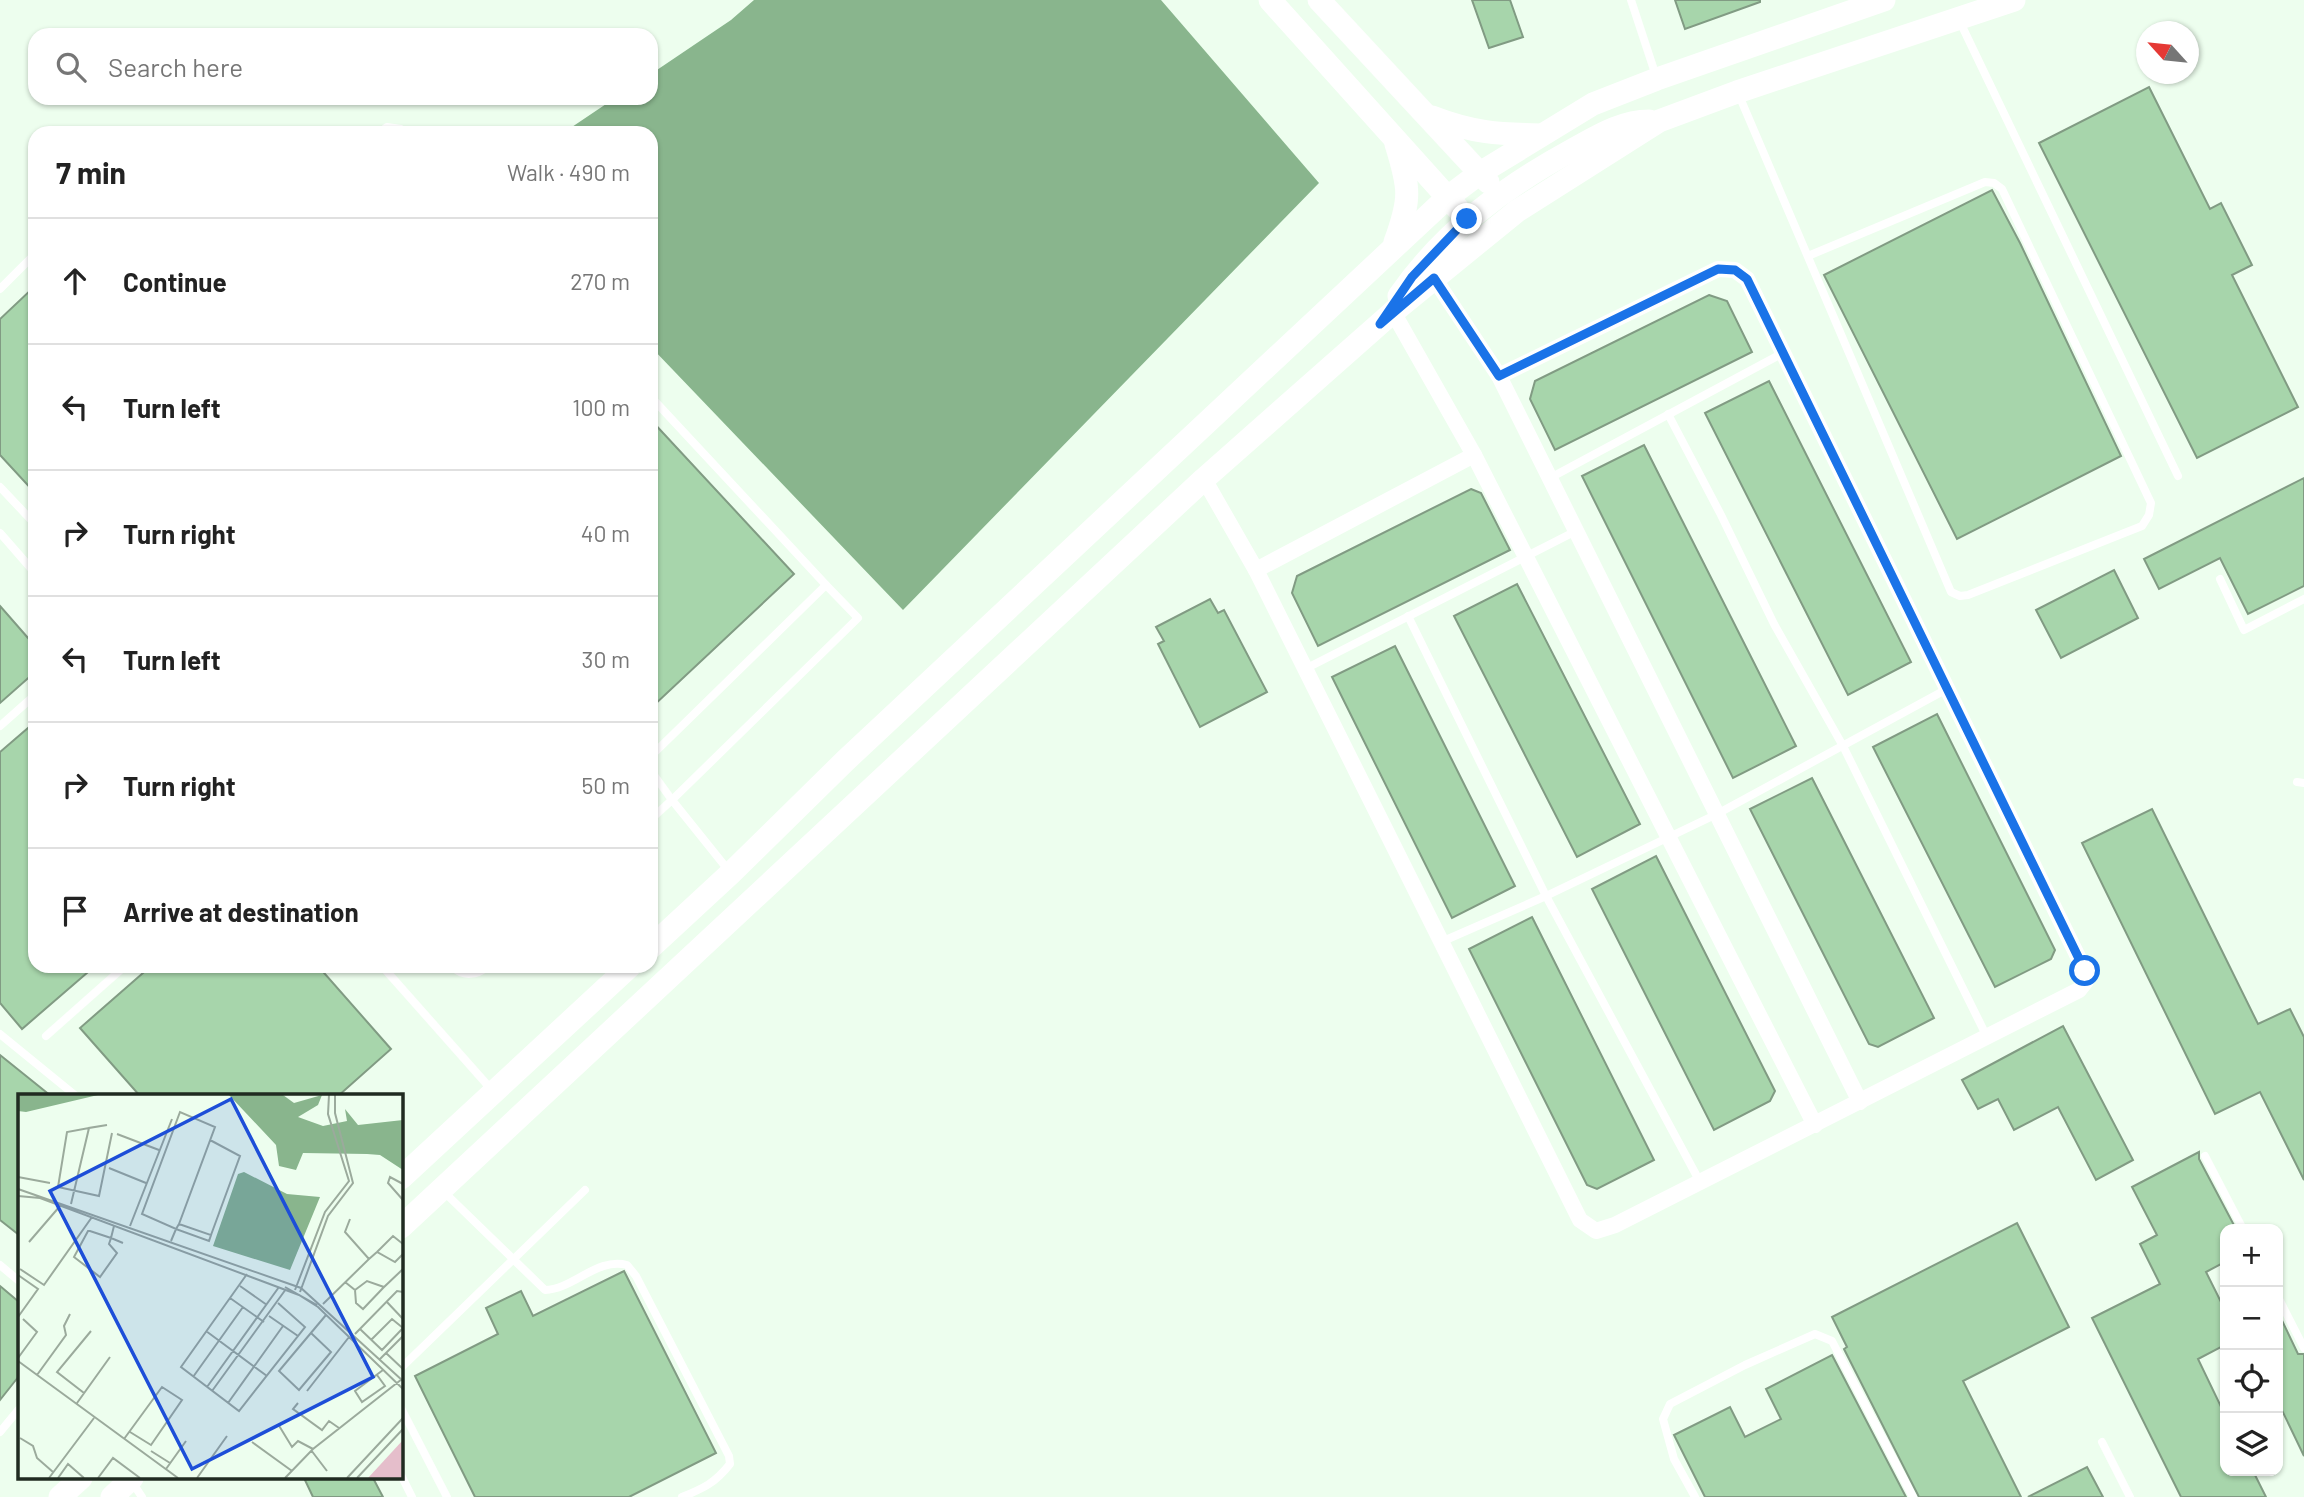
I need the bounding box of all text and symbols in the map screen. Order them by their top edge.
north arrow [2136,21,2199,84]
search box [28,28,658,105]
icon: search [52,48,90,86]
text: Search here [108,51,243,82]
text: 7 min [56,154,126,190]
text: Walk · 490 m [507,158,630,186]
route end [1451,203,1482,234]
icon: ahead [56,262,94,300]
text: Continue [123,266,227,297]
text: 270 m [570,267,630,295]
icon: left [56,388,94,426]
text: Turn left [123,392,221,423]
text: 100 m [572,393,630,421]
icon: right [56,514,94,552]
text: Turn right [123,518,236,549]
text: 40 m [581,519,630,547]
icon: left [56,640,94,678]
text: Turn left [123,644,221,675]
text: 30 m [582,645,630,673]
icon: right [56,766,94,804]
text: Turn right [123,770,236,801]
text: 50 m [582,771,630,799]
icon: arrive [56,892,94,930]
text: Arrive at destination [123,896,359,927]
route start [2069,955,2100,986]
inset map [18,1094,402,1480]
map controls [2220,1224,2283,1476]
button: + [2220,1224,2283,1287]
button: − [2220,1287,2283,1350]
button: locate [2220,1350,2283,1413]
button: layers [2220,1413,2283,1476]

